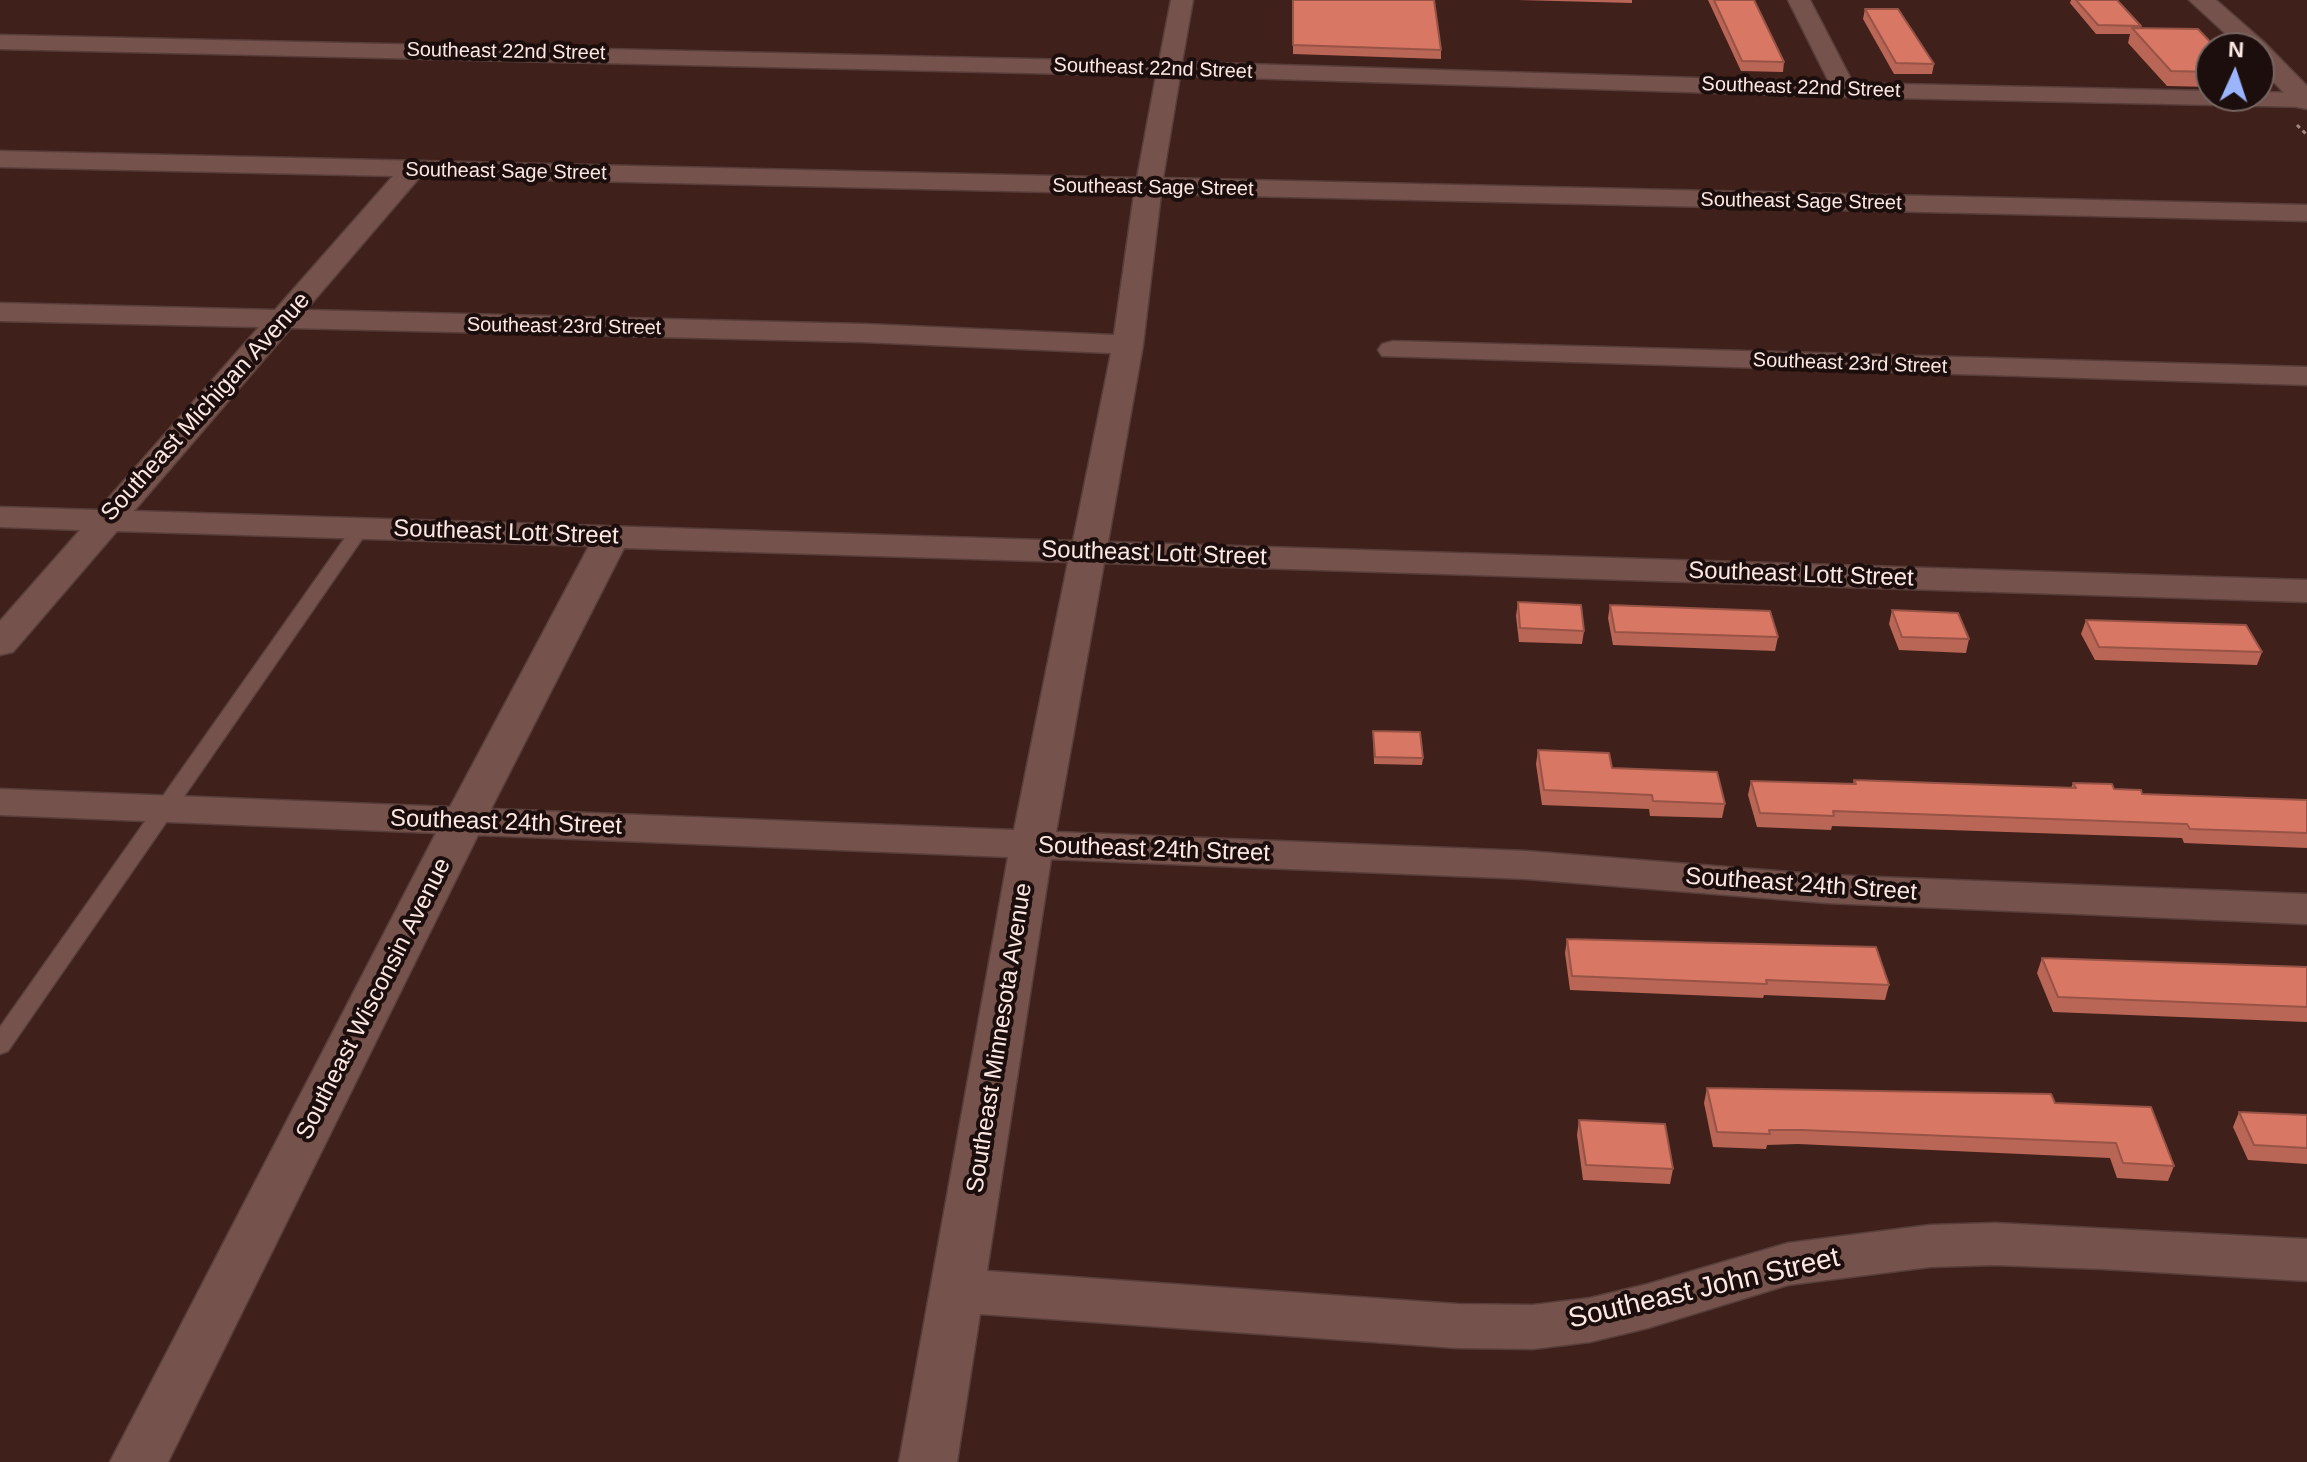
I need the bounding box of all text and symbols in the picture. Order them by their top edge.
north arrow [2195,32,2275,112]
text: N [2228,37,2245,62]
street label: Southeast 22nd Street [406,38,606,66]
street label: Southeast 22nd Street [1053,54,1253,84]
street label: Southeast 22nd Street [1701,73,1901,103]
street label: Southeast Sage Street [405,158,607,186]
street label: Southeast Sage Street [1052,174,1254,202]
street label: Southeast Sage Street [1700,188,1902,216]
street label: Southeast Michigan Avenue [95,286,317,528]
street label: Southeast 23rd Street [467,313,661,341]
street label: Southeast 23rd Street [1752,349,1948,379]
street label: Southeast Lott Street [393,515,619,551]
street label: Southeast Lott Street [1041,536,1267,572]
street label: Southeast Lott Street [1688,557,1914,593]
street label: Southeast 24th Street [389,805,623,841]
street label: Southeast 24th Street [1037,832,1271,868]
street label: Southeast Wisconsin Avenue [290,854,458,1144]
street label: Southeast 24th Street [1684,863,1918,907]
street label: Southeast Minnesota Avenue [961,881,1039,1195]
street label: Southeast John Street [1565,1241,1843,1337]

